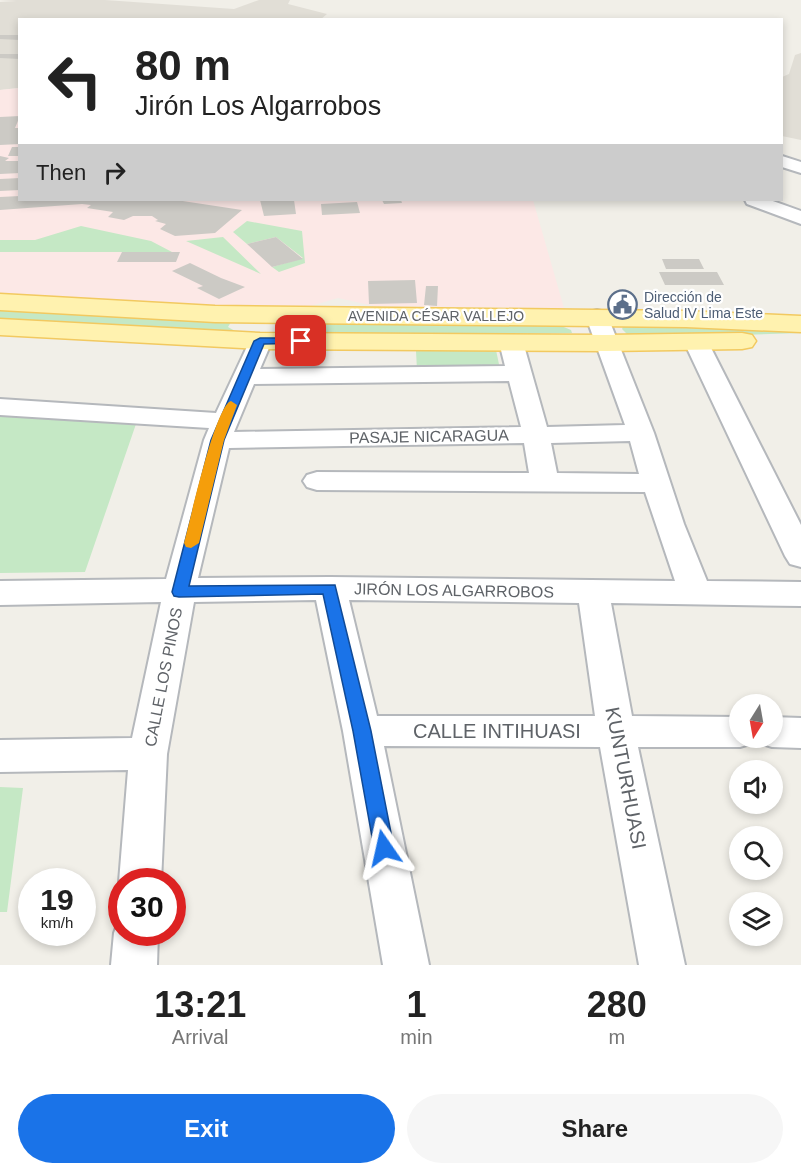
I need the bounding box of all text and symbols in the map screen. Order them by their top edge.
icon: left [36,42,114,120]
text: 80 m [135,42,231,89]
text: Jirón Los Algarrobos [135,91,381,121]
icon: right [98,156,131,189]
text: Then [36,160,86,185]
public building icon: Dirección de Salud IV Lima Este [607,289,639,321]
place label: Dirección de Salud IV Lima Este [644,289,763,321]
street label: AVENIDA CÉSAR VALLEJO [348,308,524,324]
pin [275,315,326,366]
icon: arrive [284,324,317,357]
street label: PASAJE NICARAGUA [349,427,509,446]
street label: JIRÓN LOS ALGARROBOS [354,579,554,601]
street label: CALLE LOS PINOS [142,606,185,748]
north arrow [729,694,783,748]
map controls [729,694,783,946]
street label: KUNTURHUASI [601,705,651,851]
street label: CALLE INTIHUASI [413,720,581,742]
button: sound [729,760,783,814]
position arrow [352,816,416,880]
button: search [729,826,783,880]
speed limit sign: 30 [108,868,186,946]
text: 19 [40,883,74,916]
button: layers [729,892,783,946]
text: km/h [41,914,73,931]
text: 13:21 [154,984,246,1025]
text: 1 [406,984,426,1025]
text: 280 [587,984,647,1025]
text: Arrival [172,1026,229,1048]
text: min [400,1026,433,1048]
text: m [608,1026,625,1048]
button: Exit [18,1094,395,1163]
button: Share [407,1094,783,1163]

